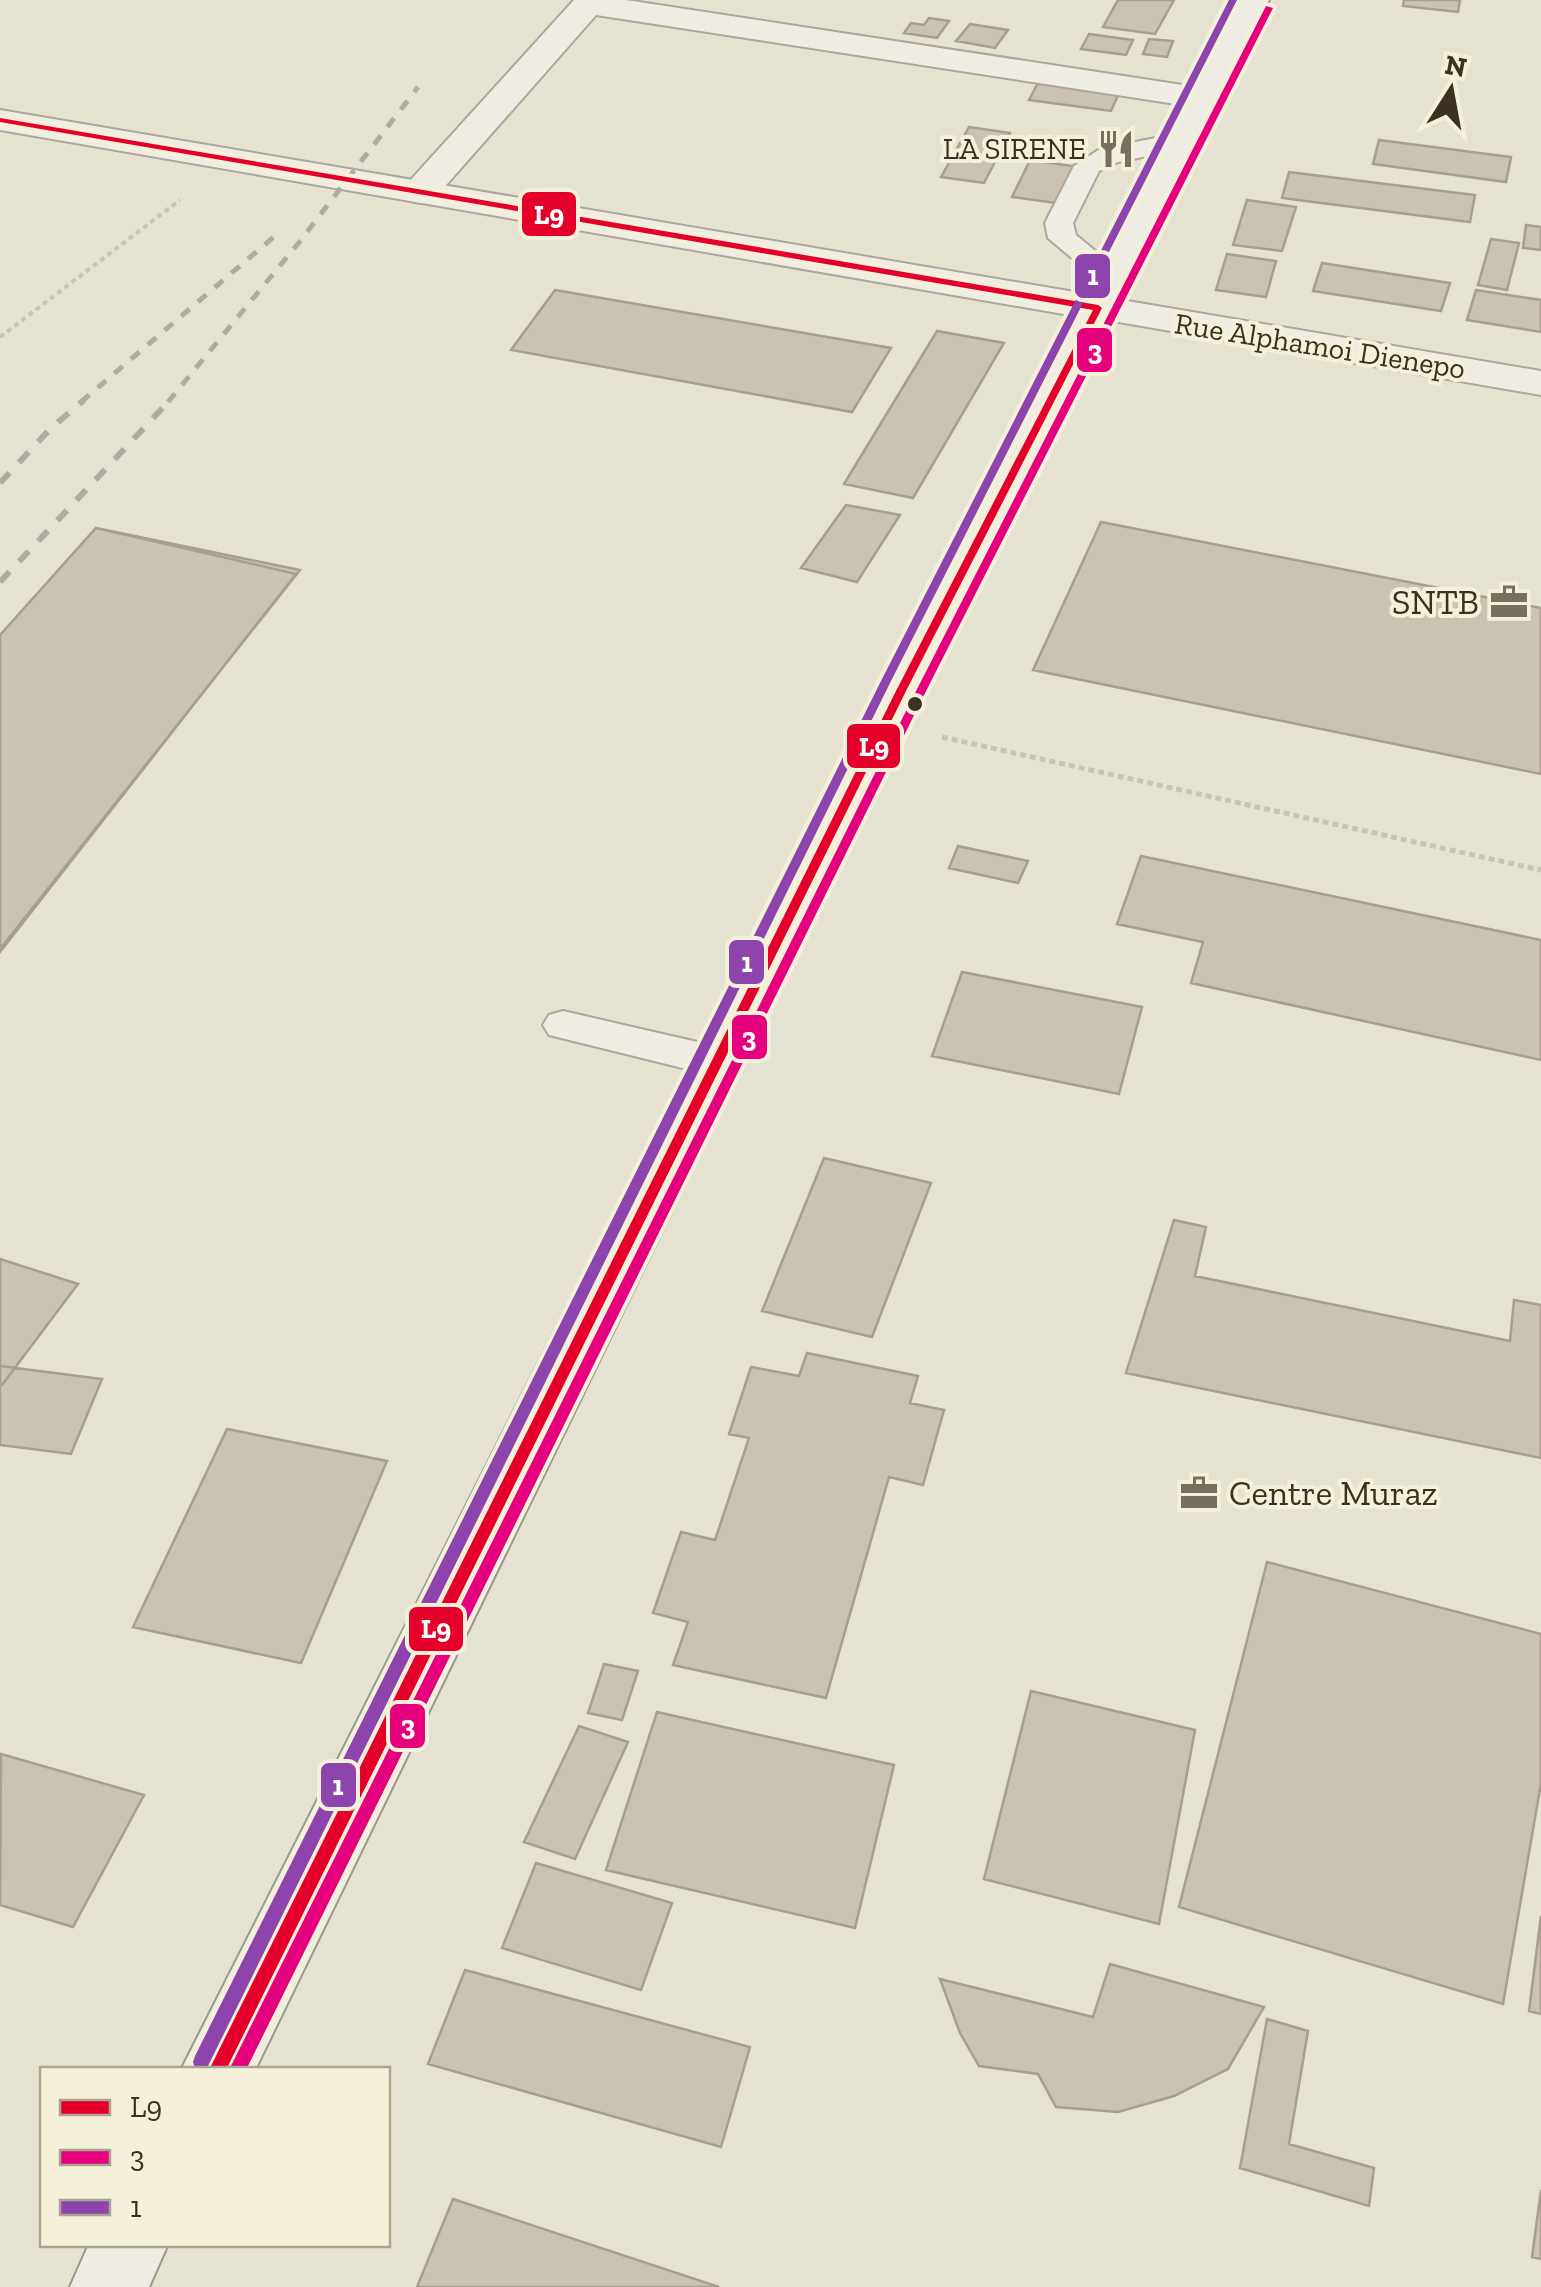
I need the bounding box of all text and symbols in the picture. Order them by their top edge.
north arrow [1401,40,1501,140]
text: N [1442,48,1469,84]
restaurant icon: LA SIRENE [1095,128,1137,170]
place label: LA SIRENE [943,131,1086,167]
line badge: L9 [520,190,578,238]
text: L9 [534,198,564,231]
line badge: 1 [1073,252,1112,300]
text: 1 [1087,259,1099,292]
street label: Rue Alphamoi Dienepo [1172,305,1468,387]
line badge: 3 [1075,326,1114,374]
text: 3 [1088,334,1103,367]
place label: SNTB [1392,581,1479,623]
office icon: SNTB [1488,581,1530,623]
unlabelled marker [905,694,925,714]
line badge: L9 [845,722,902,770]
text: L9 [859,730,889,763]
line badge: 1 [727,938,766,986]
text: 1 [741,946,753,979]
line badge: 3 [730,1013,769,1061]
text: 3 [742,1021,757,1054]
office icon: Centre Muraz [1178,1472,1220,1514]
place label: Centre Muraz [1229,1472,1438,1514]
line badge: L9 [407,1605,465,1653]
text: L9 [421,1612,451,1645]
line badge: 3 [388,1702,427,1750]
text: 3 [401,1709,416,1742]
line badge: 1 [319,1761,358,1809]
text: 1 [332,1769,344,1802]
legend [40,2067,390,2247]
text: L9 [130,2089,162,2125]
text: 3 [130,2139,145,2175]
text: 1 [130,2189,142,2225]

